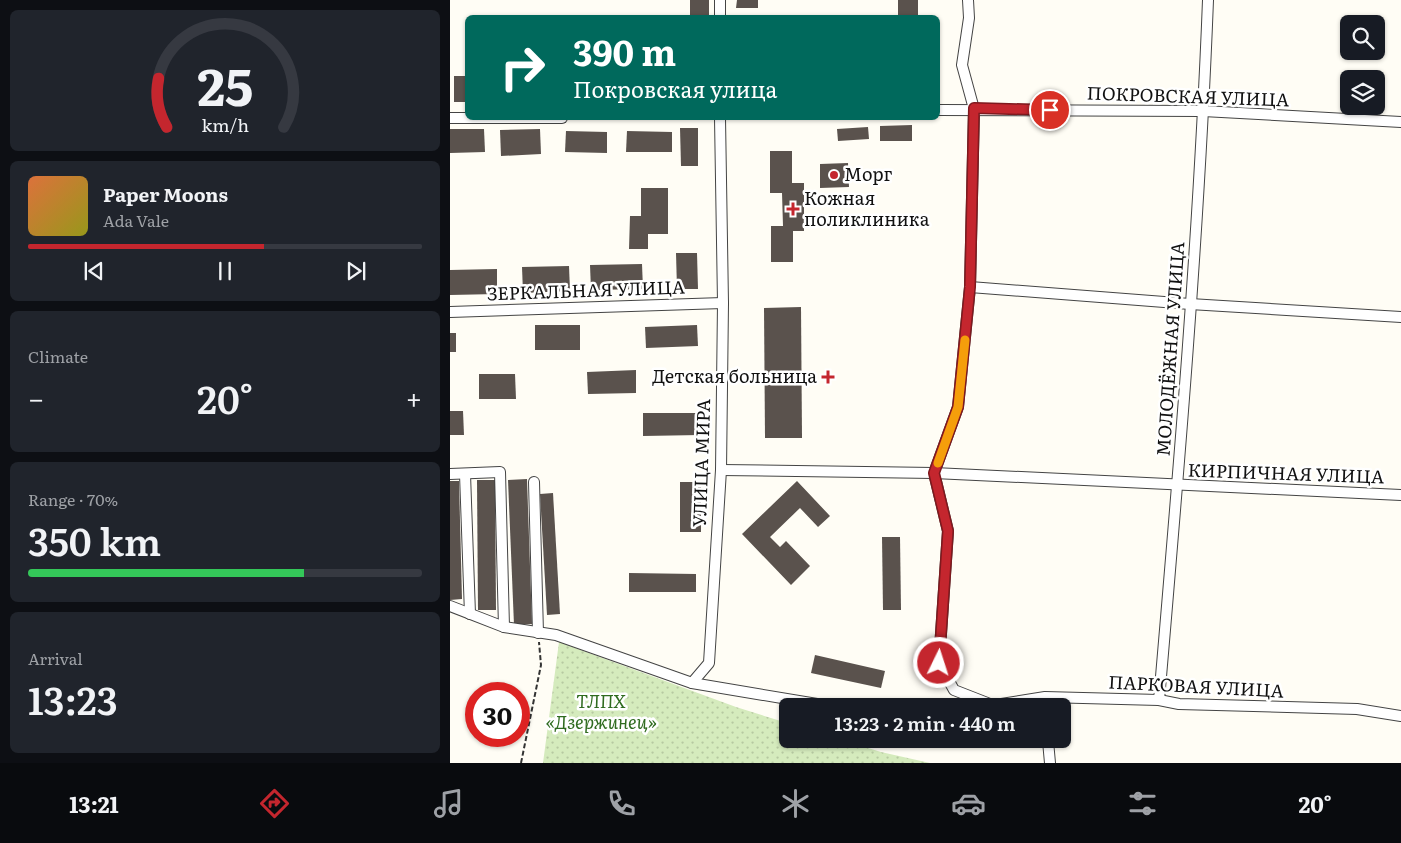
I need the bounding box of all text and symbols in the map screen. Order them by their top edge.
map controls [1340,15,1385,115]
button: search [1340,15,1385,60]
text: 390 m [573,25,676,77]
icon: right [490,35,555,100]
text: 25 [197,45,253,122]
button: layers [1340,70,1385,115]
text: Покровская улица [573,72,777,105]
street label: ПОКРОВСКАЯ УЛИЦА [1086,78,1290,113]
pin [1029,89,1071,131]
icon: arrive [1036,96,1064,124]
text: km/h [201,111,249,138]
place label: Морг [844,160,893,187]
marker: Морг [828,169,840,181]
text: Paper Moons [103,180,228,208]
place label: Кожная поликлиника [804,184,930,232]
marker: Кожная поликлиника [786,202,800,216]
text: Ada Vale [103,208,169,232]
street label: МОЛОДЁЖНАЯ УЛИЦА [1149,241,1190,457]
icon: previous [80,257,108,285]
icon: pause [211,257,239,285]
icon: next [342,257,370,285]
street label: ЗЕРКАЛЬНАЯ УЛИЦА [486,273,685,306]
text: Climate [28,344,88,368]
place label: Детская больница [652,362,817,389]
text: 20° [197,369,253,426]
marker: Детская больница [821,370,835,384]
text: − [28,376,44,418]
text: + [406,376,422,418]
street label: УЛИЦА МИРА [685,398,716,527]
street label: КИРПИЧНАЯ УЛИЦА [1187,456,1385,489]
text: Range · 70% [28,487,118,511]
text: 350 km [28,511,161,568]
position arrow [912,636,964,688]
text: Arrival [28,646,83,670]
street label: ПАРКОВАЯ УЛИЦА [1108,667,1285,704]
text: 13:23 [28,670,118,727]
speed limit sign: 30 [465,682,530,747]
park label: ТЛПХ «Дзержинец» [545,687,657,735]
text: 13:23 · 2 min · 440 m [835,709,1015,737]
icon: directions [257,786,292,821]
icon: music [431,786,466,821]
icon: phone [604,786,639,821]
icon: climate [778,786,813,821]
icon: car [951,786,986,821]
icon: filters [1125,786,1160,821]
text: 13:21 [69,787,119,820]
text: 20° [1298,787,1332,820]

